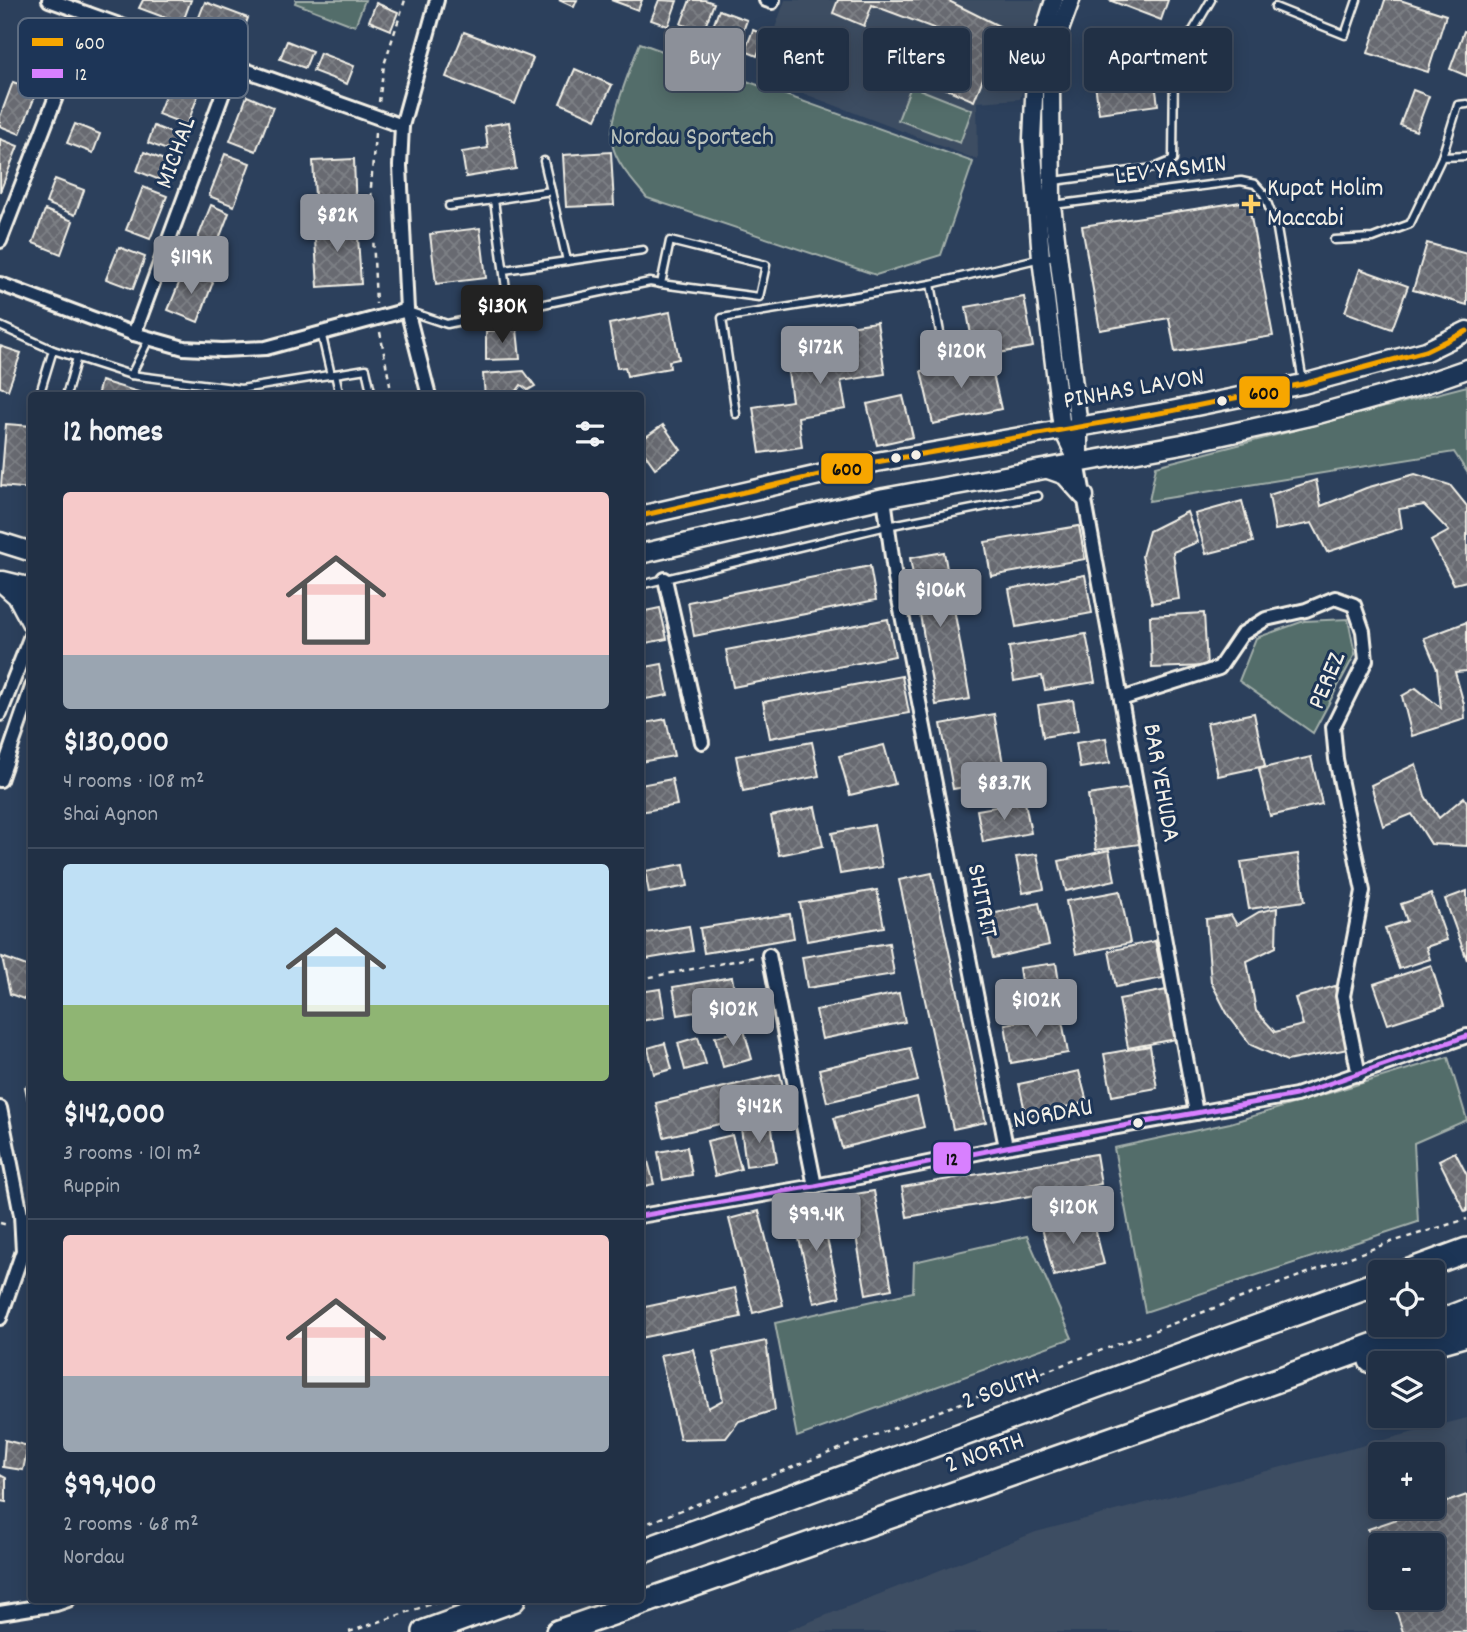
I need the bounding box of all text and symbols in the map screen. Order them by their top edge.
legend [18,18,248,98]
chip: Buy [665,28,744,91]
chip: Rent [758,28,849,91]
chip: Filters [863,28,970,91]
chip: New [984,28,1070,91]
chip: Apartment [1084,28,1232,91]
text: 600 [75,32,105,59]
text: 12 [75,63,87,90]
street label: MICHAL [147,111,207,194]
park label: Nordau Sportech [610,120,774,157]
street label: LEV YASMIN [1113,146,1229,196]
place label: Kupat Holim Maccabi [1267,171,1384,238]
pin: $82K [296,194,378,254]
marker: Kupat Holim Maccabi [1241,194,1261,214]
text: $82K [316,200,358,233]
pin: $119K [142,236,240,296]
text: $119K [170,242,212,275]
pin: $130K [453,286,551,345]
text: $130K [477,291,527,324]
pin: $172K [771,326,869,386]
pin: $120K [912,330,1010,390]
text: $172K [797,332,843,365]
text: $120K [936,336,986,369]
street label: PINHAS LAVON [1060,359,1208,421]
line badge: 600 [1238,375,1291,409]
text: 600 [1249,382,1279,409]
unlabelled marker [1215,394,1229,408]
text: 12 homes [63,413,163,456]
icon: filters [571,415,609,453]
unlabelled marker [909,448,923,462]
unlabelled marker [889,451,903,465]
line badge: 600 [820,452,874,485]
text: 600 [832,458,862,485]
icon: home [273,537,399,663]
pin: $106K [891,570,989,629]
text: $106K [914,575,966,608]
street label: PEREZ [1299,646,1357,716]
street label: BAR YEHUDA [1131,721,1189,845]
text: $130,000 [63,723,169,766]
pin: $83.7K [947,762,1061,822]
text: 4 rooms · 108 m² [63,766,204,799]
text: $83.7K [977,768,1031,801]
text: Shai Agnon [63,799,158,832]
street label: SHITRIT [956,861,1006,942]
icon: home [273,909,399,1035]
pin: $102K [987,979,1085,1039]
text: $102K [1011,985,1061,1018]
pin: $102K [684,988,782,1048]
text: $102K [708,994,758,1027]
pin: $142K [710,1086,808,1145]
street label: NORDAU [1010,1090,1096,1140]
text: $142K [736,1091,782,1124]
text: $142,000 [63,1095,165,1138]
unlabelled marker [1131,1116,1145,1130]
text: 3 rooms · 101 m² [63,1138,201,1171]
line badge: 12 [932,1141,972,1175]
text: 12 [946,1148,958,1175]
text: Ruppin [63,1171,120,1204]
pin: $120K [1024,1186,1122,1246]
text: $120K [1048,1192,1098,1225]
pin: $99.4K [759,1194,873,1253]
text: $99.4K [788,1199,844,1232]
map controls [1368,1260,1445,1610]
button: locate [1368,1260,1445,1337]
icon: home [273,1280,399,1406]
button: layers [1368,1351,1445,1428]
street label: 2 SOUTH [957,1359,1045,1421]
street label: 2 NORTH [940,1423,1030,1485]
button: + [1368,1442,1445,1519]
text: $99,400 [63,1466,157,1509]
text: 2 rooms · 68 m² [63,1509,199,1542]
button: − [1368,1533,1445,1610]
text: Nordau [63,1542,125,1575]

